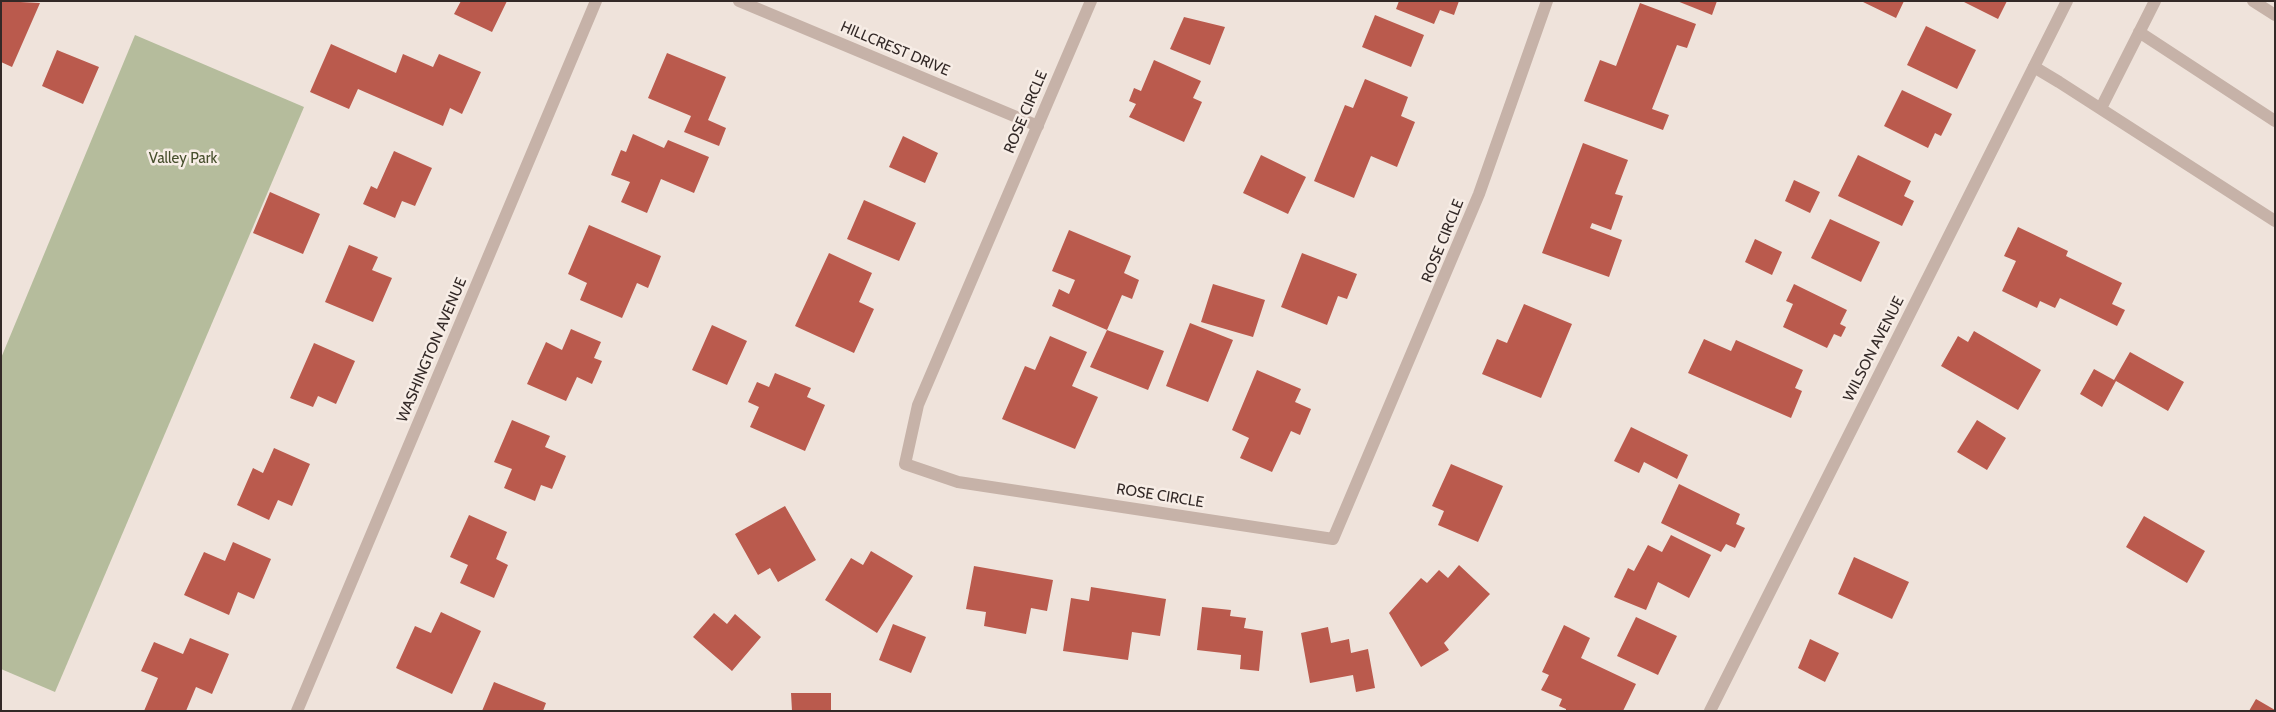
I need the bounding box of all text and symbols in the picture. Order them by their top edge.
street label: HILLCREST DRIVE [838,18,952,80]
street label: ROSE CIRCLE [1000,68,1052,156]
park label: Valley Park [149,150,217,168]
street label: ROSE CIRCLE [1418,197,1468,285]
street label: WASHINGTON AVENUE [393,275,471,425]
street label: WILSON AVENUE [1840,293,1908,405]
street label: ROSE CIRCLE [1115,480,1205,512]

